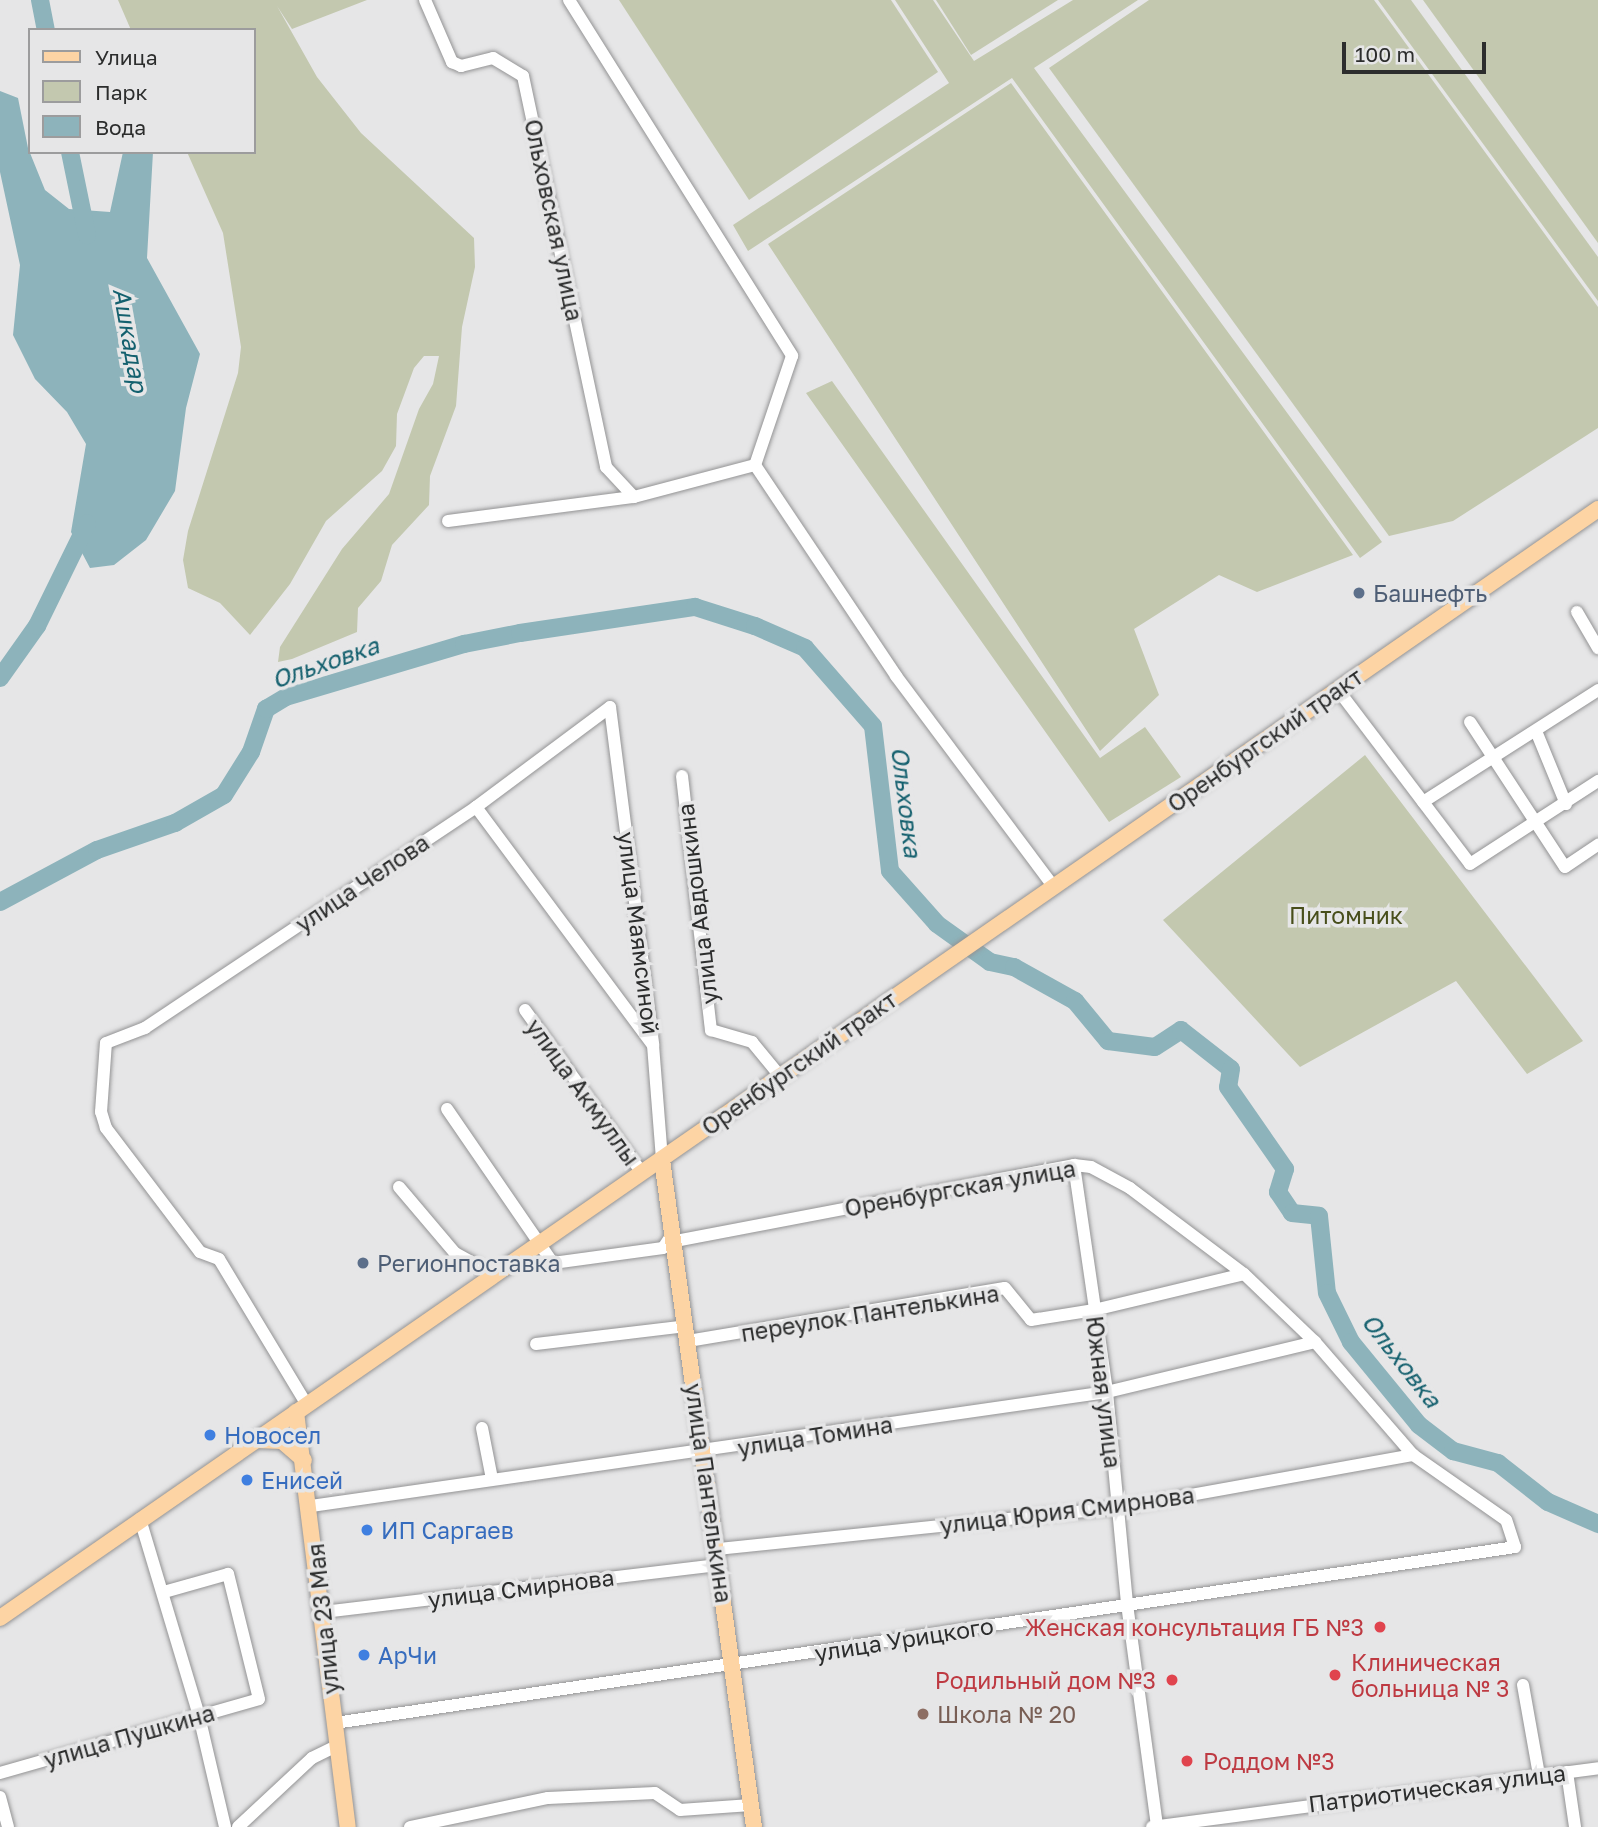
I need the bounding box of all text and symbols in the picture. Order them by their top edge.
legend [28,28,256,154]
scale bar [1346,28,1490,72]
text: 100 m [1355,41,1415,67]
text: Улица [95,44,158,70]
text: Парк [95,79,148,105]
text: Вода [95,114,146,140]
street label: Ольховская улица [519,117,589,323]
water label: Ашкадар [108,285,154,395]
place label: Башнефть [1373,579,1487,607]
marker: Башнефть [1351,585,1367,601]
water label: Ольховка [268,630,382,694]
street label: Оренбургский тракт [1162,662,1368,818]
water label: Ольховка [886,745,928,859]
street label: улица Авдошкина [671,802,723,1006]
street label: улица Челова [290,828,434,938]
street label: улица Маямсиной [613,830,665,1036]
park label: Питомник [1289,901,1403,929]
street label: Оренбургский тракт [696,985,902,1141]
street label: улица Акмуллы [521,1013,645,1171]
street label: Оренбургская улица [842,1154,1078,1222]
place label: Регионпоставка [377,1249,561,1277]
marker: Регионпоставка [355,1255,371,1271]
street label: переулок Пантелькина [739,1279,1001,1347]
water label: Ольховка [1356,1307,1448,1413]
street label: Южная улица [1081,1314,1127,1470]
street label: улица Пантелькина [680,1381,738,1605]
street label: улица Томина [735,1410,895,1462]
place label: Новосел [224,1421,321,1449]
marker: Новосел [202,1427,218,1443]
place label: Енисей [261,1466,343,1494]
marker: Енисей [239,1472,255,1488]
street label: улица Юрия Смирнова [938,1481,1196,1539]
place label: ИП Саргаев [381,1516,514,1544]
marker: ИП Саргаев [359,1522,375,1538]
street label: улица 23 Мая [301,1542,345,1696]
street label: улица Смирнова [426,1563,616,1613]
street label: улица Урицкого [813,1611,995,1667]
place label: Женская консультация ГБ №3 [1025,1613,1364,1641]
marker: Женская консультация ГБ №3 [1370,1617,1390,1637]
place label: АрЧи [378,1641,437,1669]
marker: АрЧи [356,1647,372,1663]
place label: Клиническая больница № 3 [1351,1648,1509,1702]
marker: Клиническая больница № 3 [1325,1665,1345,1685]
place label: Родильный дом №3 [935,1666,1156,1694]
marker: Родильный дом №3 [1162,1670,1182,1690]
street label: улица Пушкина [41,1698,217,1774]
place label: Школа № 20 [937,1700,1076,1728]
marker: Школа № 20 [915,1706,931,1722]
place label: Роддом №3 [1203,1747,1335,1775]
marker: Роддом №3 [1177,1751,1197,1771]
street label: Патриотическая улица [1307,1759,1567,1817]

